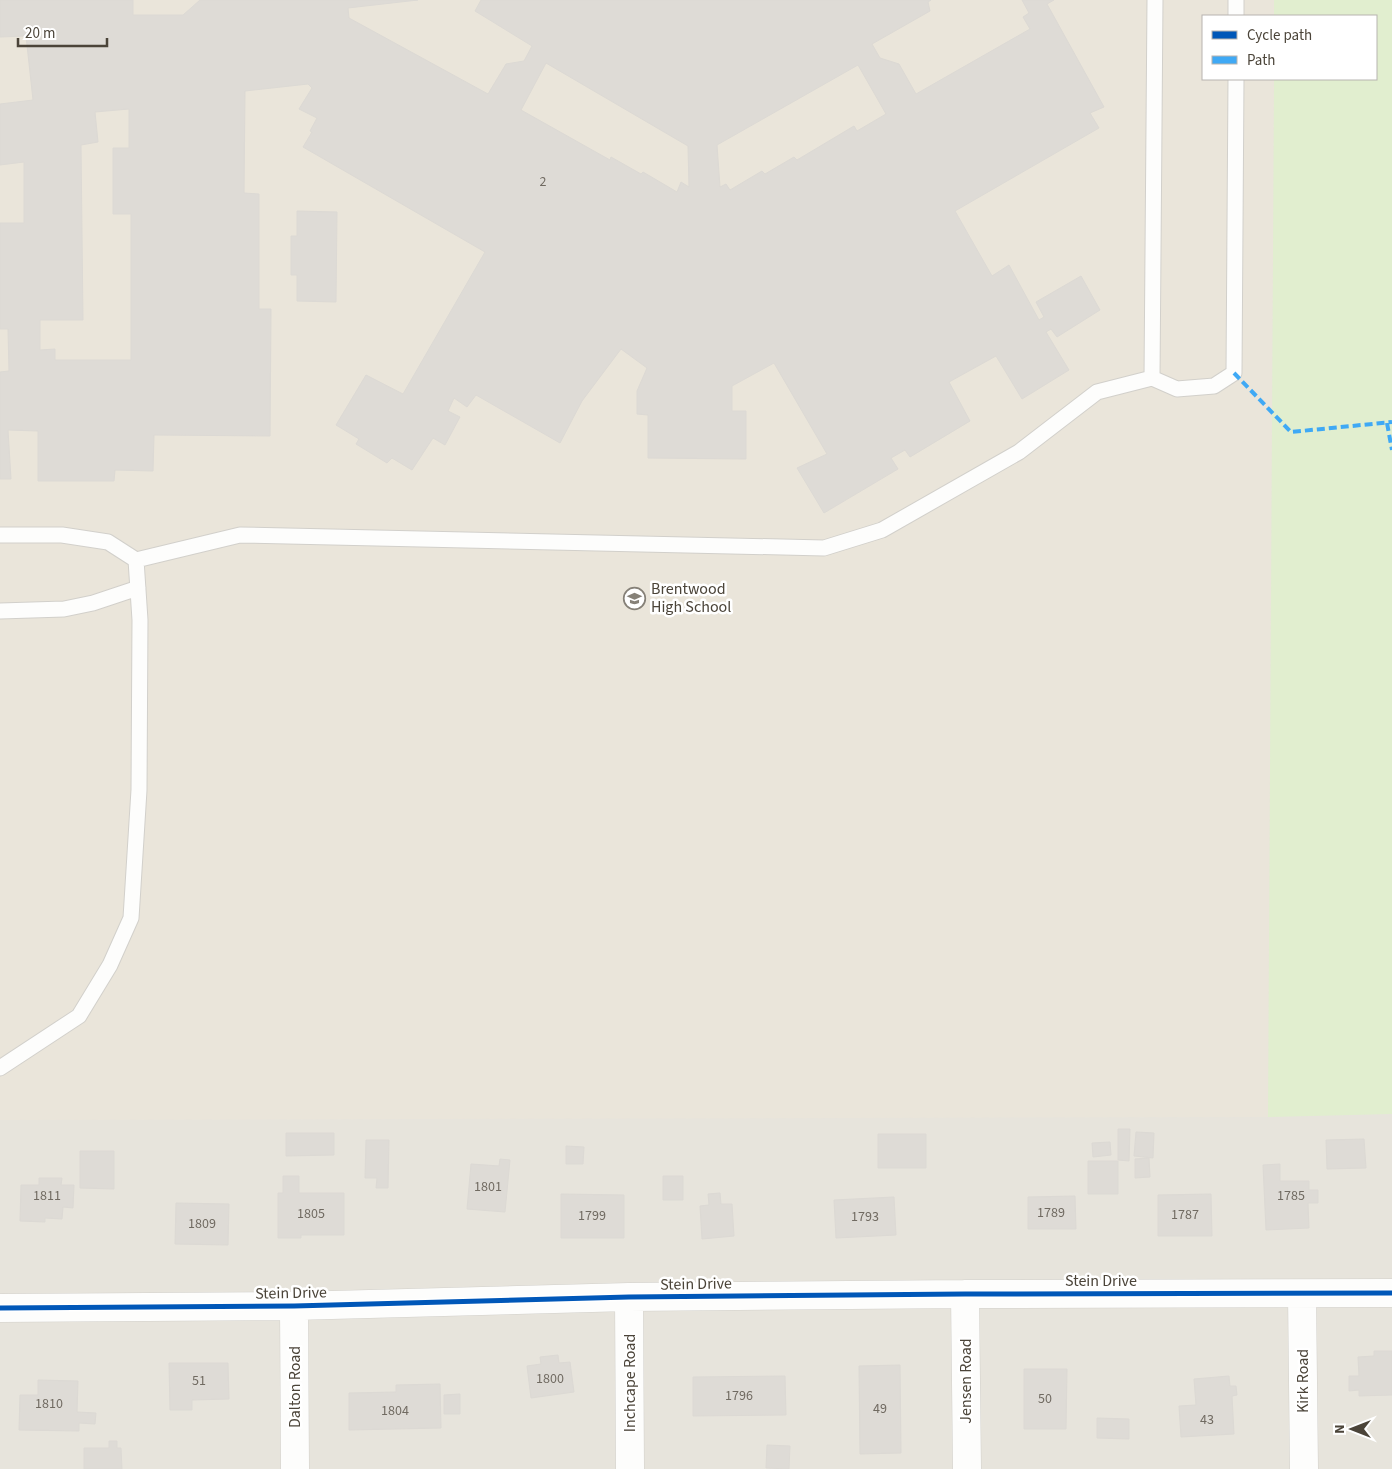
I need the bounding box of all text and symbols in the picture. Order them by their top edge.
scale bar [18,15,106,47]
legend [1202,15,1377,80]
text: 20 m [25,23,55,44]
text: Cycle path [1247,25,1312,46]
text: Path [1247,50,1275,71]
house number: 2 [540,172,547,192]
place label: Brentwood High School [651,578,731,618]
school or university icon: Brentwood High School [623,586,647,610]
house number: 1801 [474,1177,502,1197]
house number: 1811 [33,1186,61,1206]
house number: 1785 [1277,1186,1305,1206]
house number: 1789 [1037,1203,1065,1223]
house number: 1805 [297,1204,325,1224]
house number: 1787 [1171,1205,1199,1225]
house number: 1799 [578,1206,606,1226]
house number: 1793 [851,1207,879,1227]
house number: 1809 [188,1214,216,1234]
street label: Stein Drive [1065,1270,1137,1292]
street label: Stein Drive [660,1272,732,1296]
street label: Stein Drive [255,1281,327,1305]
street label: Inchcape Road [619,1334,641,1432]
street label: Jensen Road [955,1338,977,1424]
street label: Dalton Road [284,1346,306,1428]
street label: Kirk Road [1292,1349,1314,1413]
house number: 1800 [536,1369,564,1389]
house number: 51 [192,1371,206,1391]
house number: 1796 [725,1386,753,1406]
house number: 50 [1038,1389,1052,1409]
house number: 1810 [35,1394,63,1414]
house number: 49 [873,1399,887,1419]
house number: 1804 [381,1401,409,1421]
north arrow [1327,1404,1377,1454]
house number: 43 [1200,1410,1214,1430]
text: N [1330,1424,1350,1434]

